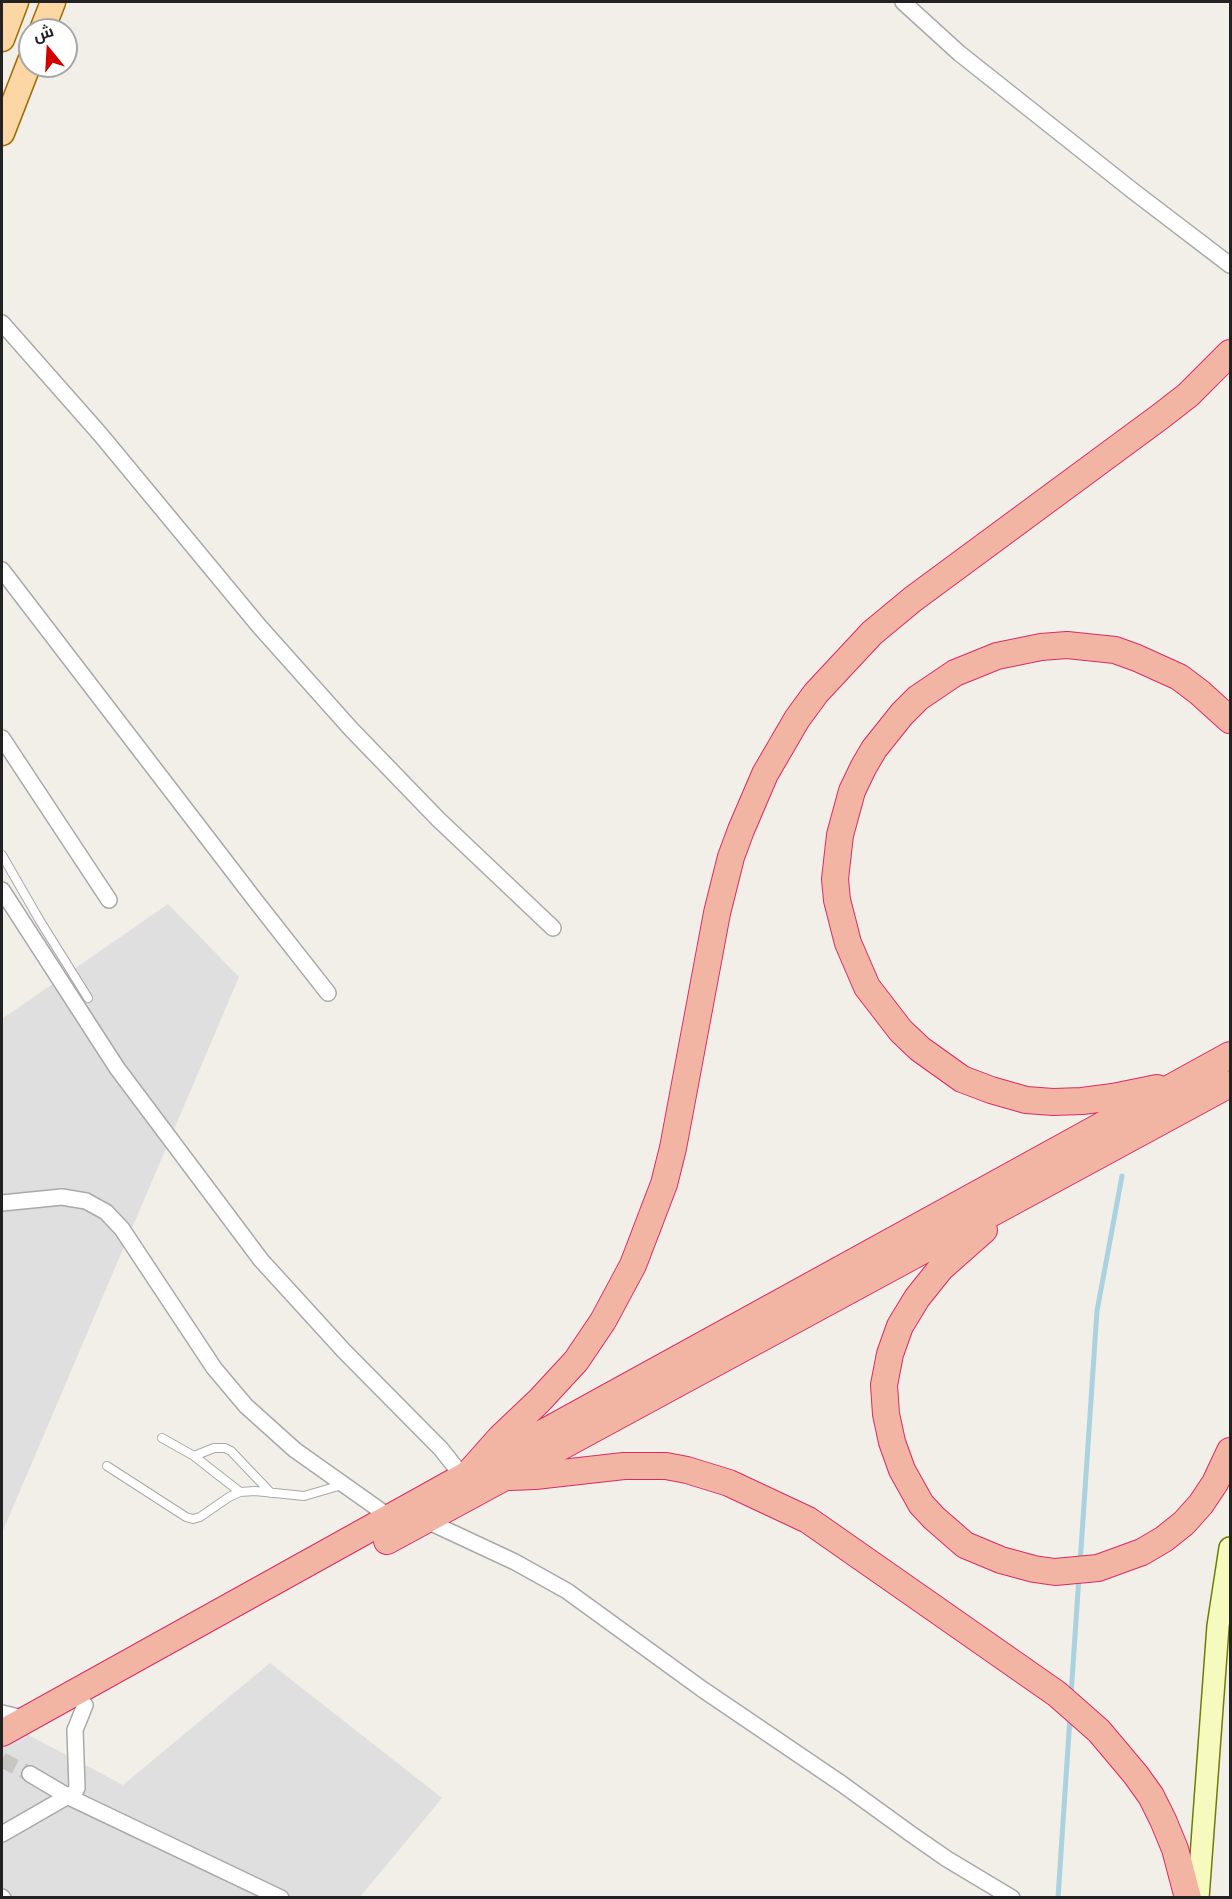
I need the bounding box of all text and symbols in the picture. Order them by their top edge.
north arrow [18,18,78,78]
text: ش [30,20,56,45]

